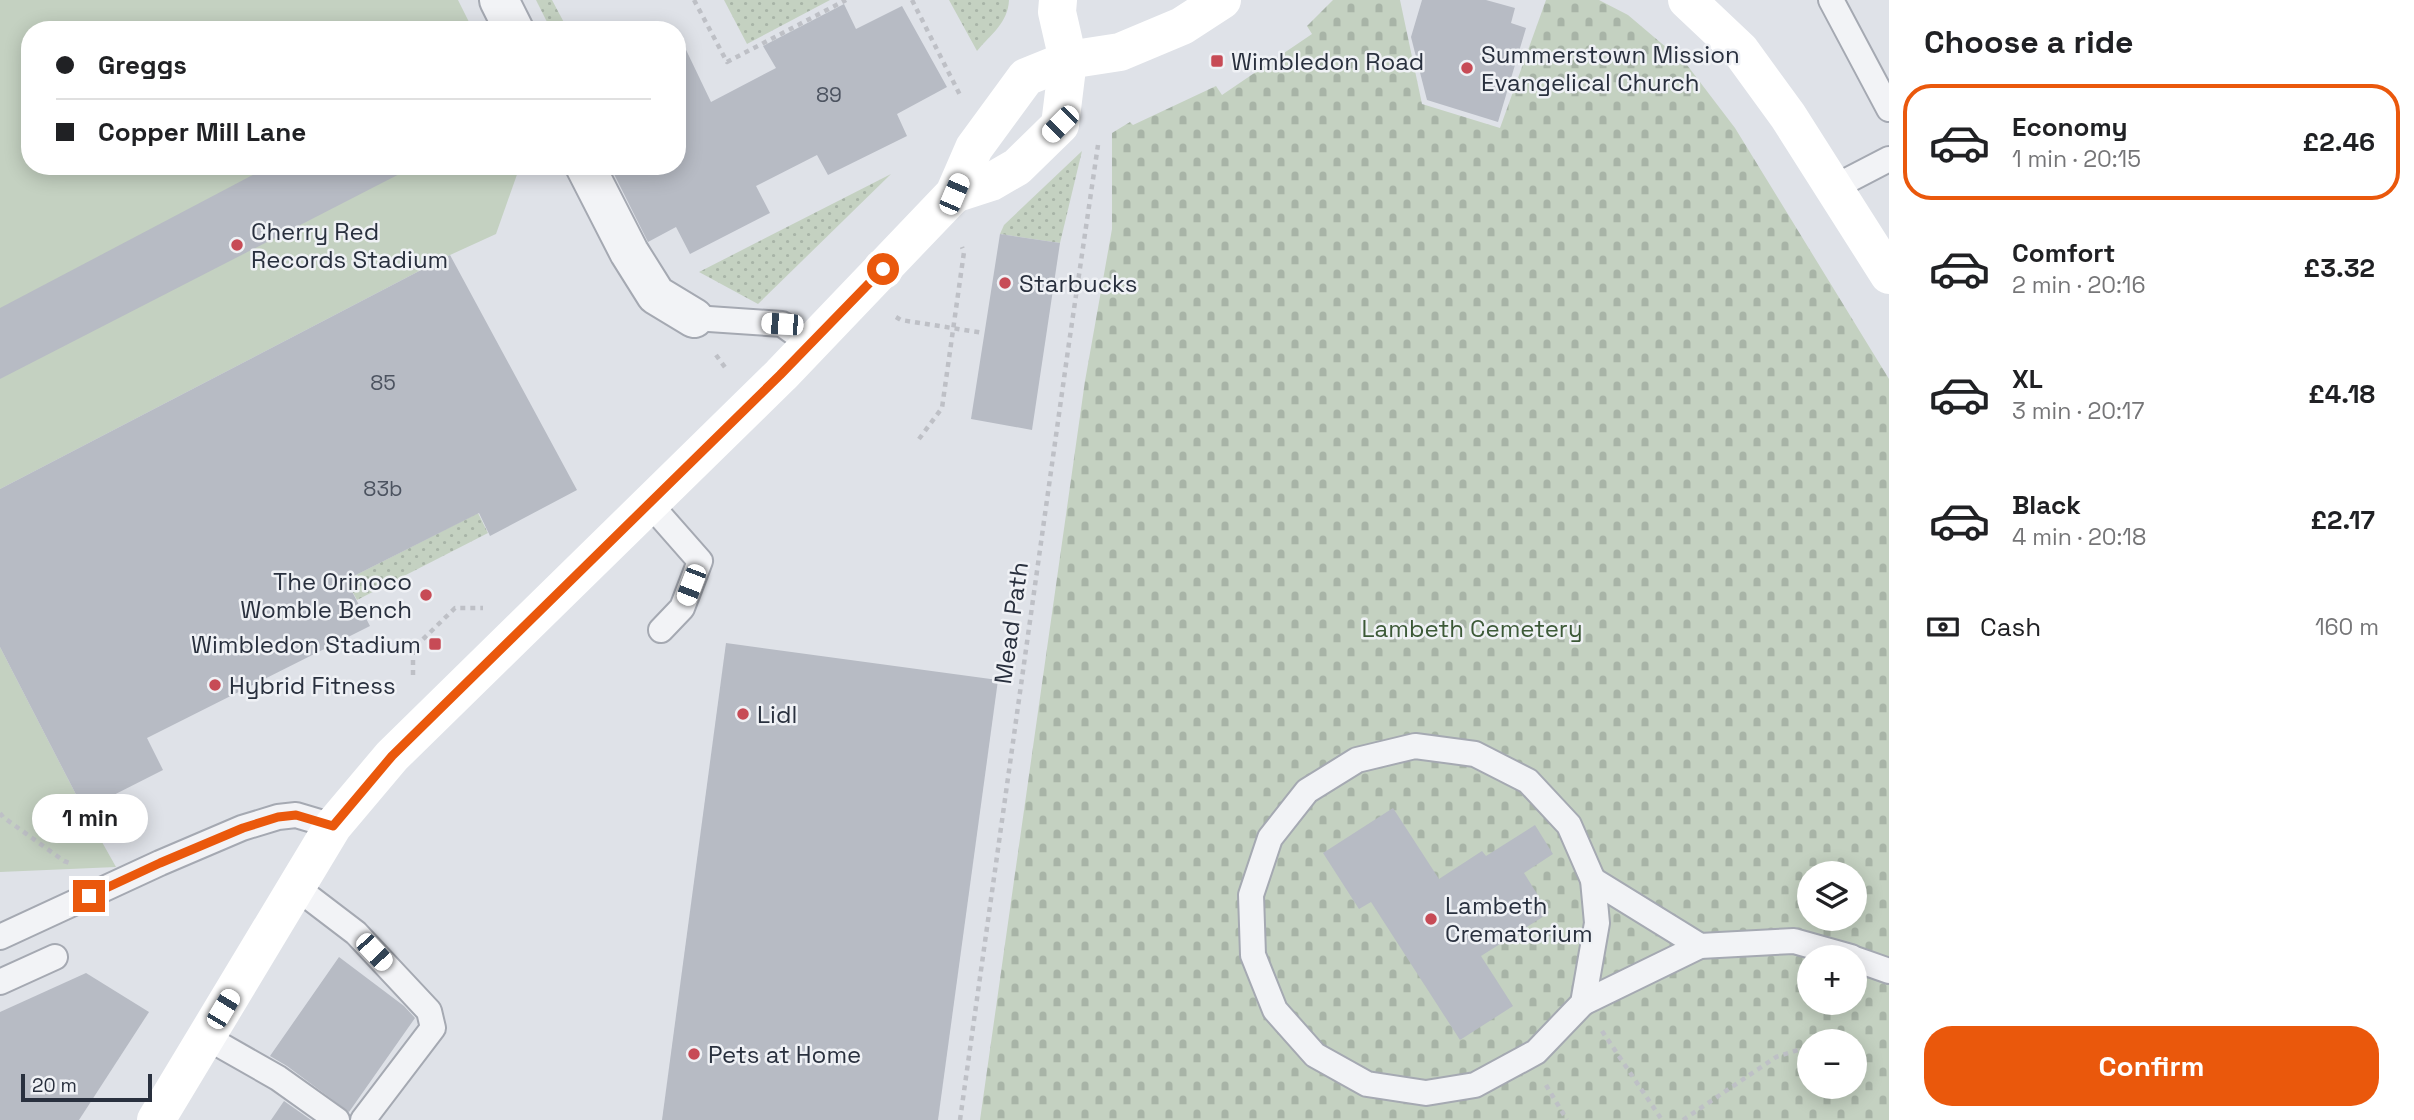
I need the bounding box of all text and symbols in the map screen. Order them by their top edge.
text: Choose a ride [1924,22,2134,62]
place label: Summerstown Mission Evangelical Church [1481,39,1740,98]
place label: Wimbledon Road [1231,46,1424,77]
text: Greggs [98,48,187,82]
marker: Wimbledon Road [1209,53,1225,69]
marker: Summerstown Mission Evangelical Church [1459,60,1475,76]
house number: 89 [816,81,842,108]
car [1038,102,1083,146]
text: Economy [2012,110,2128,144]
icon: car [1928,111,1991,174]
text: Copper Mill Lane [98,115,306,149]
text: £2.46 [2303,125,2375,159]
text: 1 min · 20:15 [2012,144,2141,174]
car [937,171,972,217]
place label: Cherry Red Records Stadium [251,216,448,275]
text: Comfort [2012,236,2115,270]
marker: Cherry Red Records Stadium [229,237,245,253]
icon: car [1928,237,1991,300]
text: £3.32 [2304,251,2375,285]
route start [867,253,899,285]
place label: Starbucks [1019,268,1137,299]
text: 2 min · 20:16 [2012,270,2146,300]
marker: Starbucks [997,275,1013,291]
car [761,312,804,336]
text: XL [2012,362,2043,396]
icon: car [1928,363,1991,426]
house number: 85 [370,369,396,396]
text: £4.18 [2308,377,2375,411]
text: 3 min · 20:17 [2012,396,2144,426]
house number: 83b [363,475,403,502]
text: Black [2012,488,2081,522]
icon: car [1928,489,1991,552]
text: £2.17 [2310,503,2375,537]
text: 4 min · 20:18 [2012,522,2146,552]
street label: Mead Path [987,560,1035,686]
car [674,562,709,608]
place label: The Orinoco Womble Bench [240,566,412,625]
marker: The Orinoco Womble Bench [418,587,434,603]
icon: cash [1924,608,1962,646]
text: Cash [1980,610,2041,644]
text: 160 m [2315,612,2379,642]
park label: Lambeth Cemetery [1361,613,1583,644]
place label: Wimbledon Stadium [191,629,421,660]
marker: Wimbledon Stadium [427,636,443,652]
place label: Hybrid Fitness [229,670,396,701]
marker: Hybrid Fitness [207,677,223,693]
place label: Lidl [757,699,797,730]
marker: Lidl [735,706,751,722]
callout: 1 min [31,794,147,844]
text: 1 min [62,803,118,833]
map controls [1797,861,1867,1099]
button: layers [1797,861,1867,931]
route end [73,880,105,912]
place label: Lambeth Crematorium [1445,890,1593,949]
marker: Lambeth Crematorium [1423,911,1439,927]
car [352,929,397,975]
button: + [1797,945,1867,1015]
car [204,986,243,1032]
button: Confirm [1924,1026,2379,1106]
button: − [1797,1029,1867,1099]
place label: Pets at Home [708,1039,861,1070]
marker: Pets at Home [686,1046,702,1062]
scale bar [21,1071,152,1103]
text: 20 m [32,1073,77,1098]

